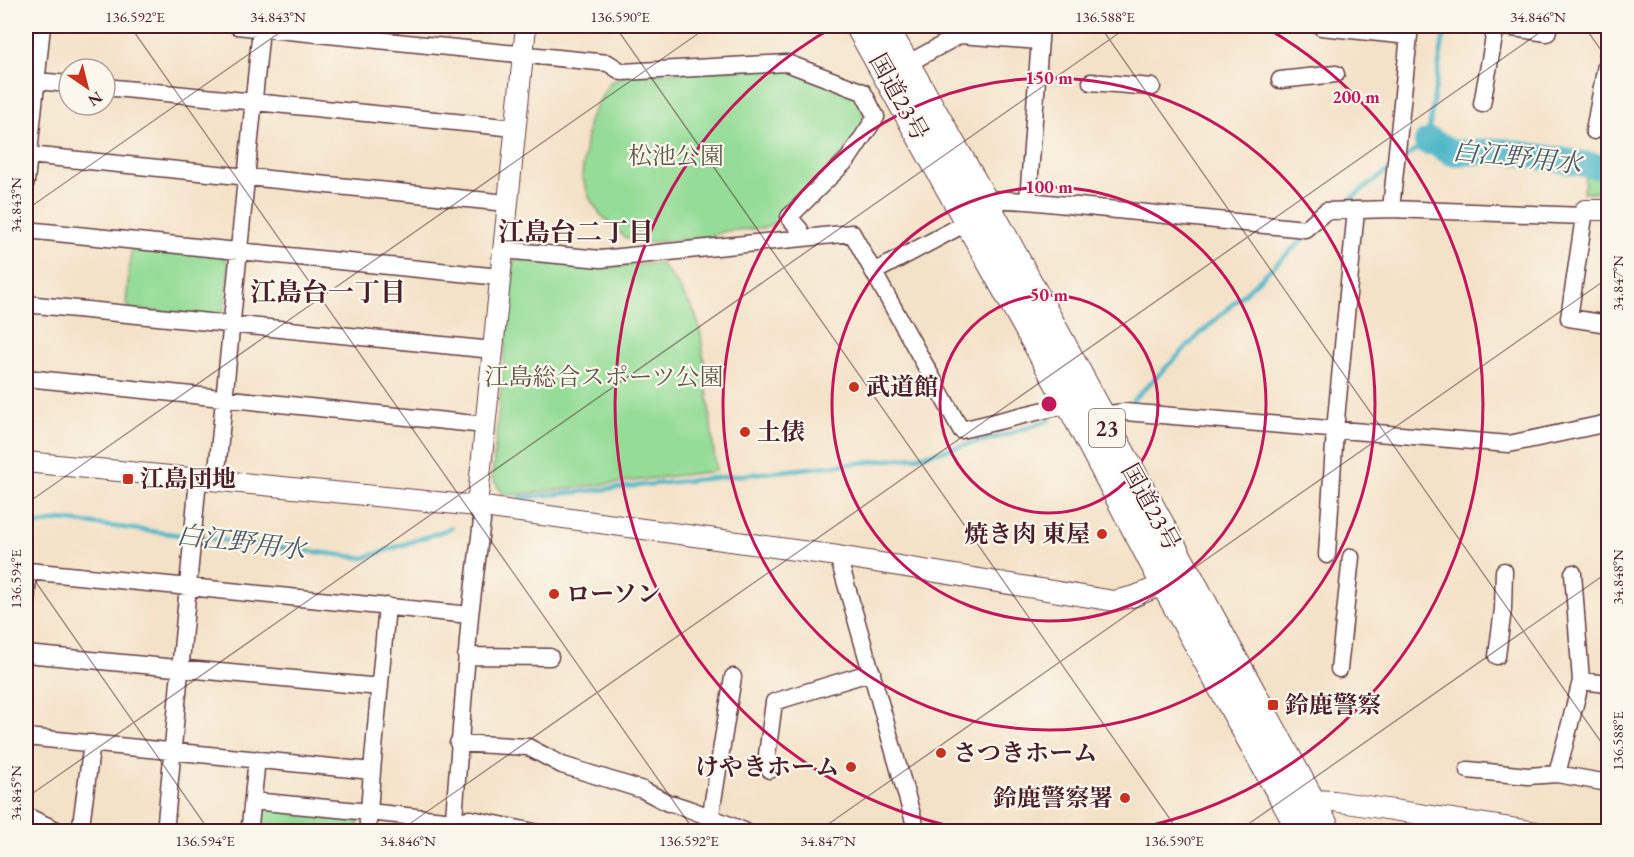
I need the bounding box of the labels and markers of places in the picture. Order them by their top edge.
place label: 武道館 [866,371,938,402]
marker: 武道館 [847,380,861,394]
centre of rings [1039,394,1059,414]
place label: 土俵 [757,416,805,447]
marker: 土俵 [738,425,752,439]
place label: 江島団地 [140,463,236,494]
marker: 江島団地 [121,472,135,486]
place label: 焼き肉 東屋 [964,518,1090,549]
marker: 焼き肉 東屋 [1095,527,1109,541]
place label: ローソン [566,578,661,609]
marker: ローソン [547,587,561,601]
place label: 鈴鹿警察 [1285,689,1381,720]
marker: 鈴鹿警察 [1266,698,1280,712]
place label: さつきホーム [953,737,1097,768]
marker: さつきホーム [934,746,948,760]
place label: けやきホーム [695,751,839,782]
marker: けやきホーム [844,760,858,774]
place label: 鈴鹿警察署 [993,782,1113,813]
marker: 鈴鹿警察署 [1118,791,1132,805]

